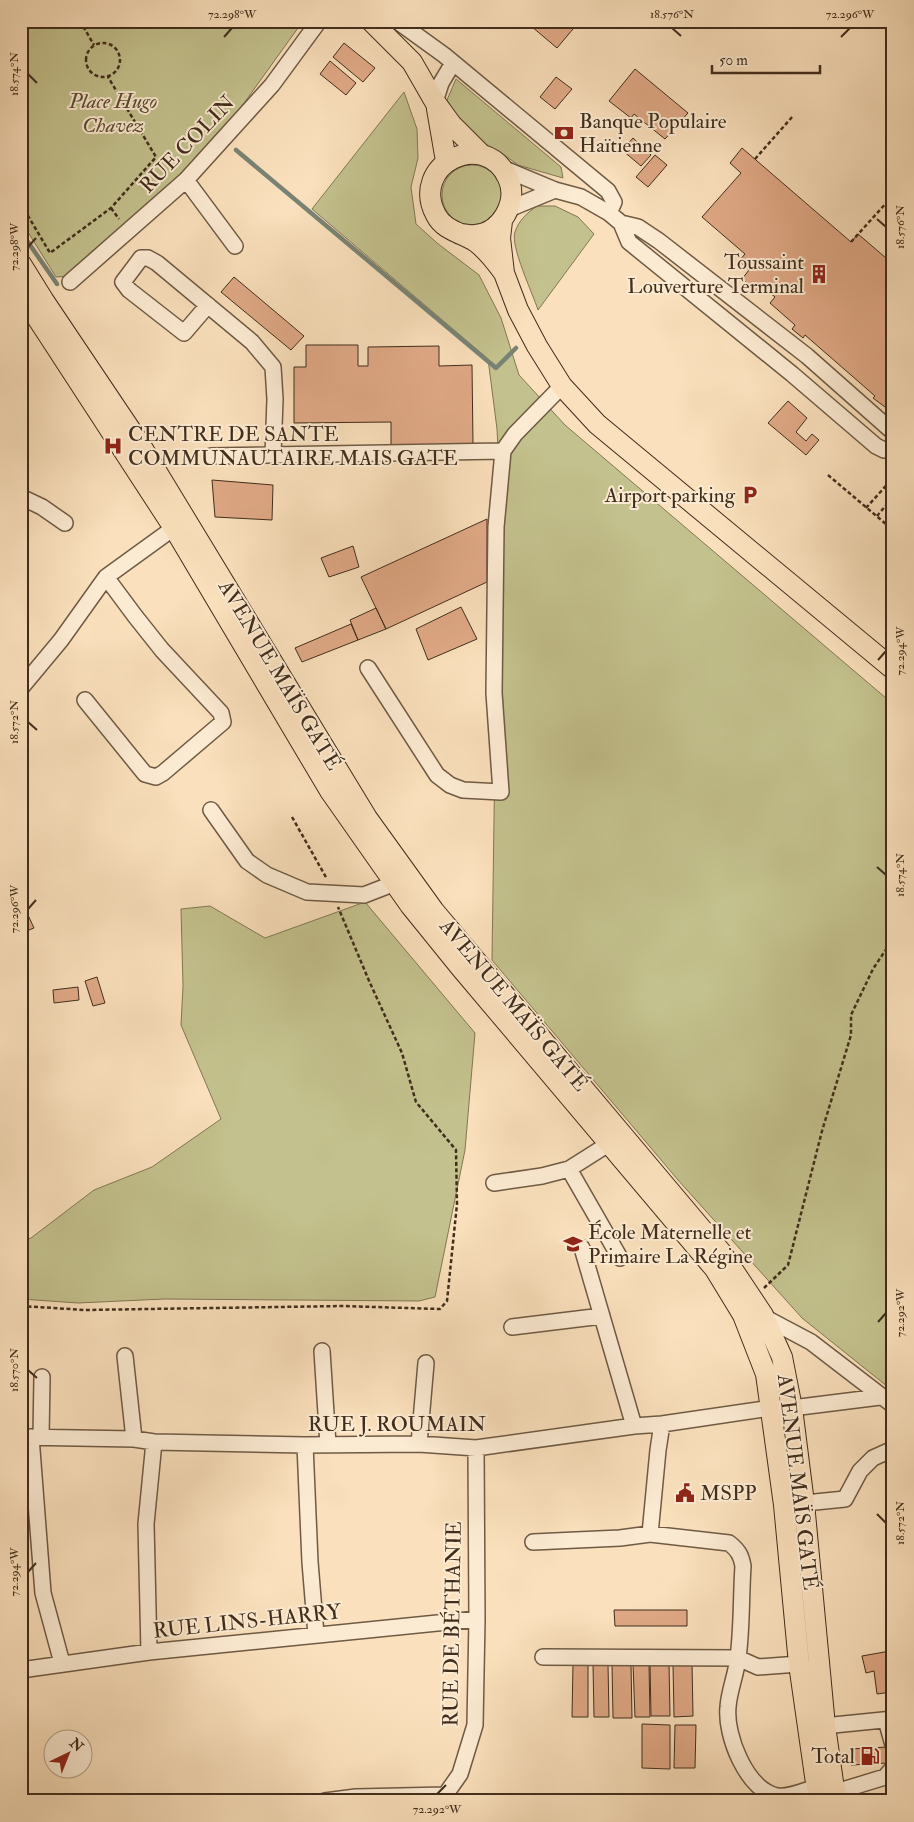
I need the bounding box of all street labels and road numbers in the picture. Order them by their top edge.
street label: RUE COLIN [134,89,241,199]
street label: AVENUE MAÏS GATÉ [212,574,347,775]
street label: AVENUE MAÏS GATÉ [433,913,594,1097]
street label: AVENUE MAÏS GATÉ [771,1372,824,1592]
street label: RUE J. ROUMAIN [308,1411,486,1438]
street label: RUE DE BÉTHANIE [437,1521,468,1727]
street label: RUE LINS-HARRY [152,1598,343,1645]

